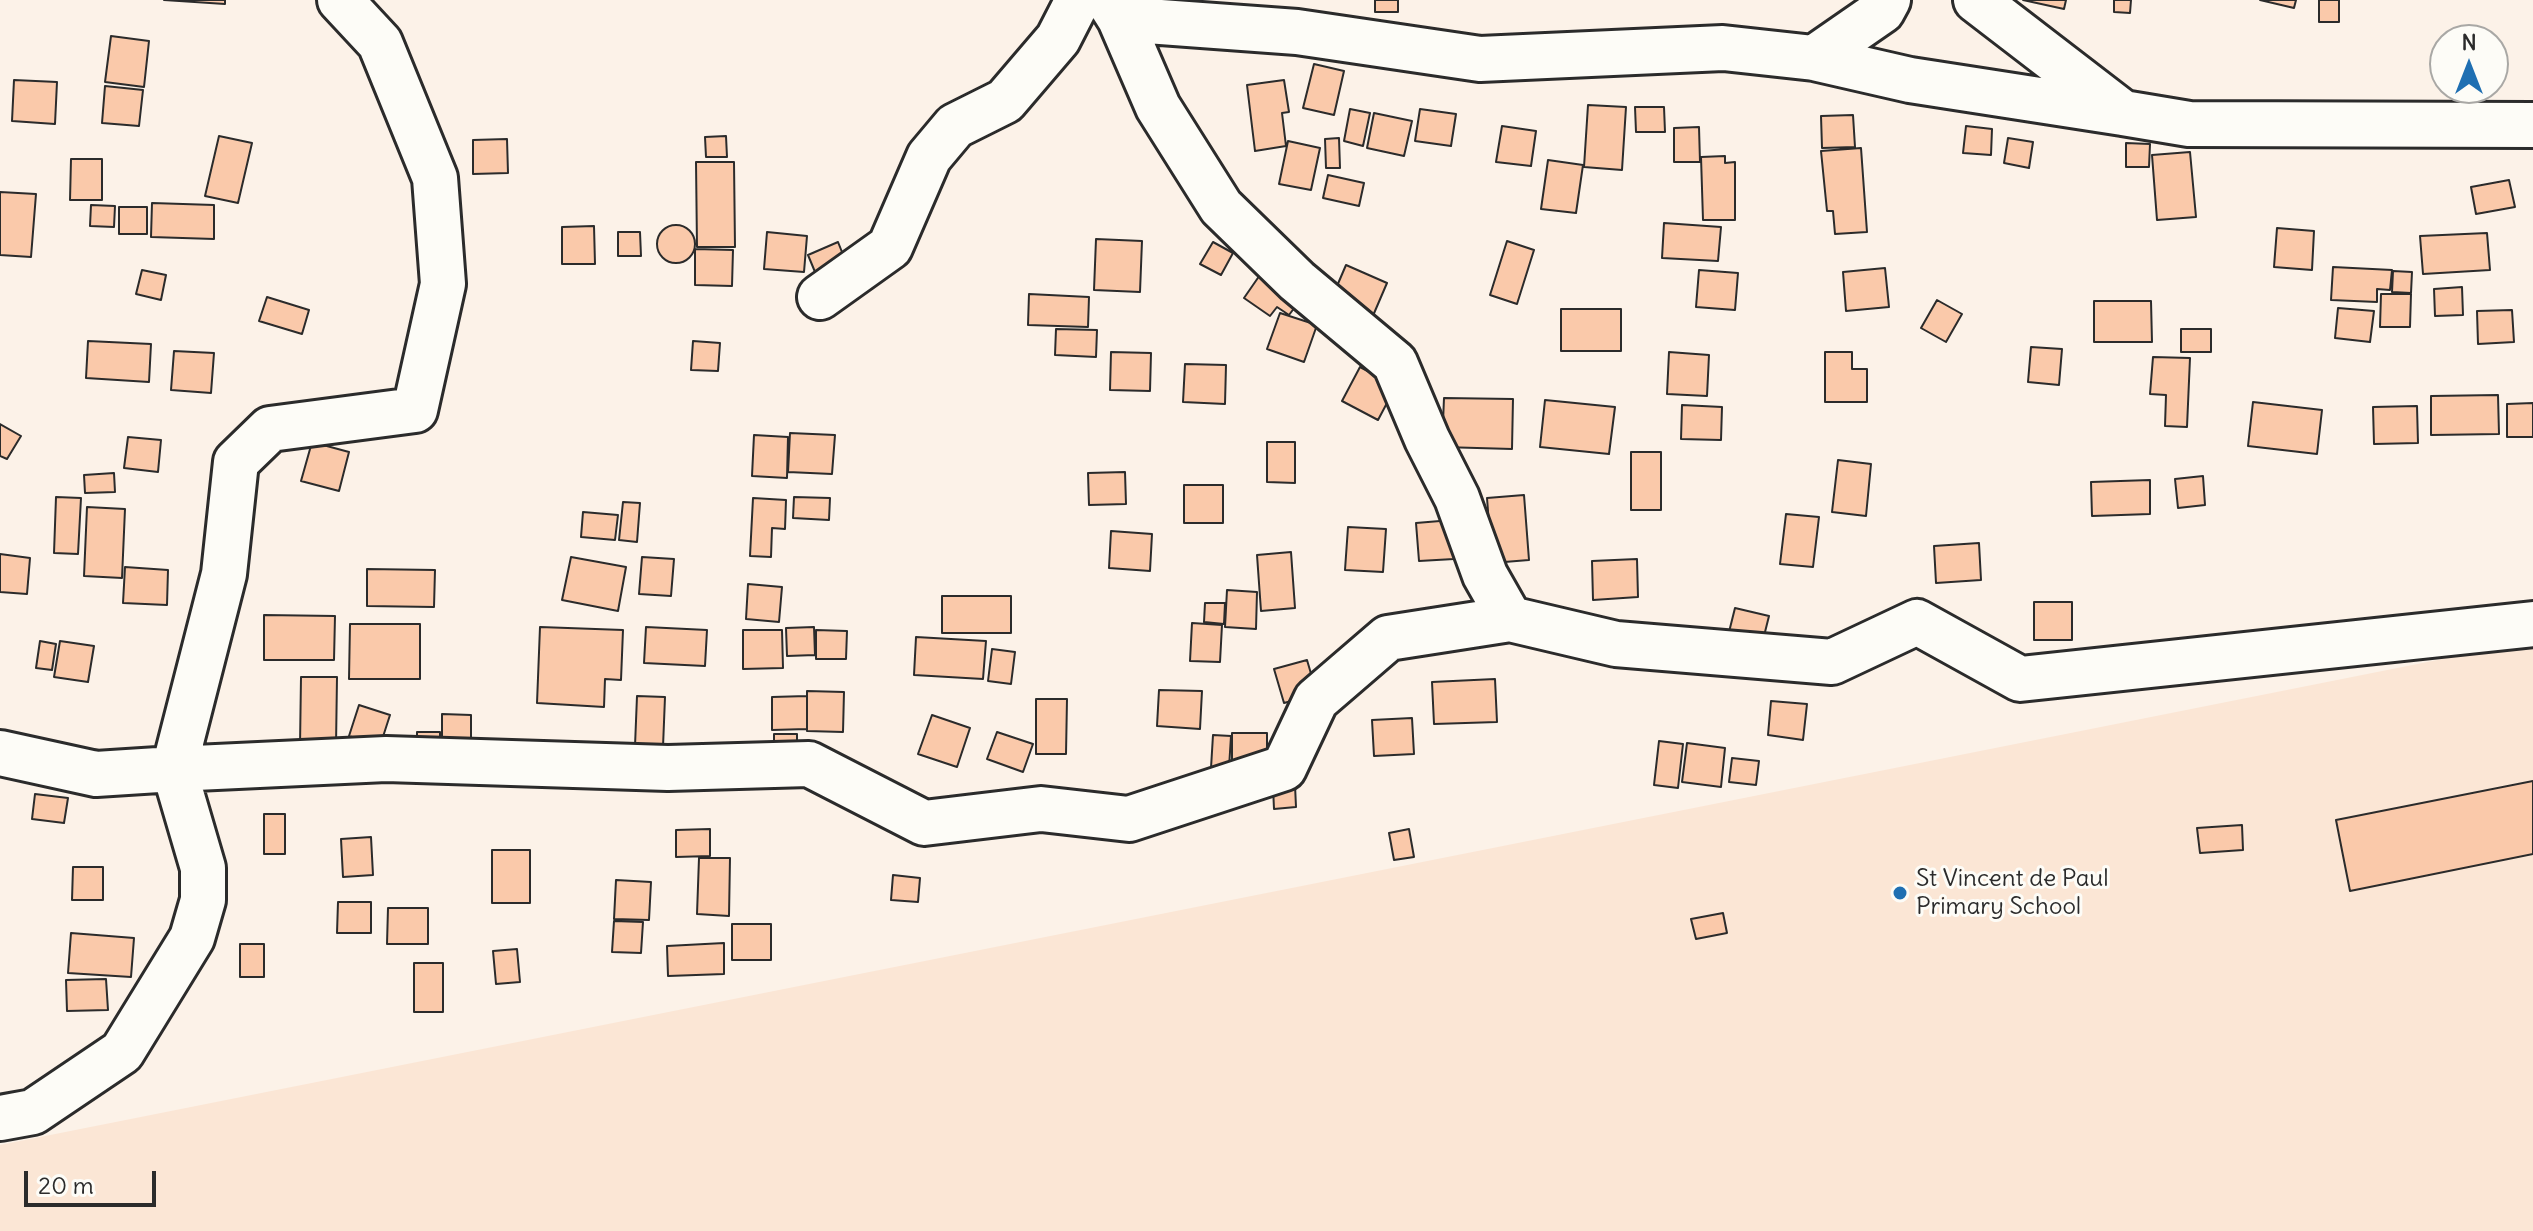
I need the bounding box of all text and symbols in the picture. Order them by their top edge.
north arrow [2429,24,2509,104]
text: N [2461,28,2477,56]
place label: St Vincent de Paul Primary School [1916,865,2109,921]
marker: St Vincent de Paul Primary School [1891,884,1909,902]
scale bar [28,1155,160,1205]
text: 20 m [38,1170,94,1200]

